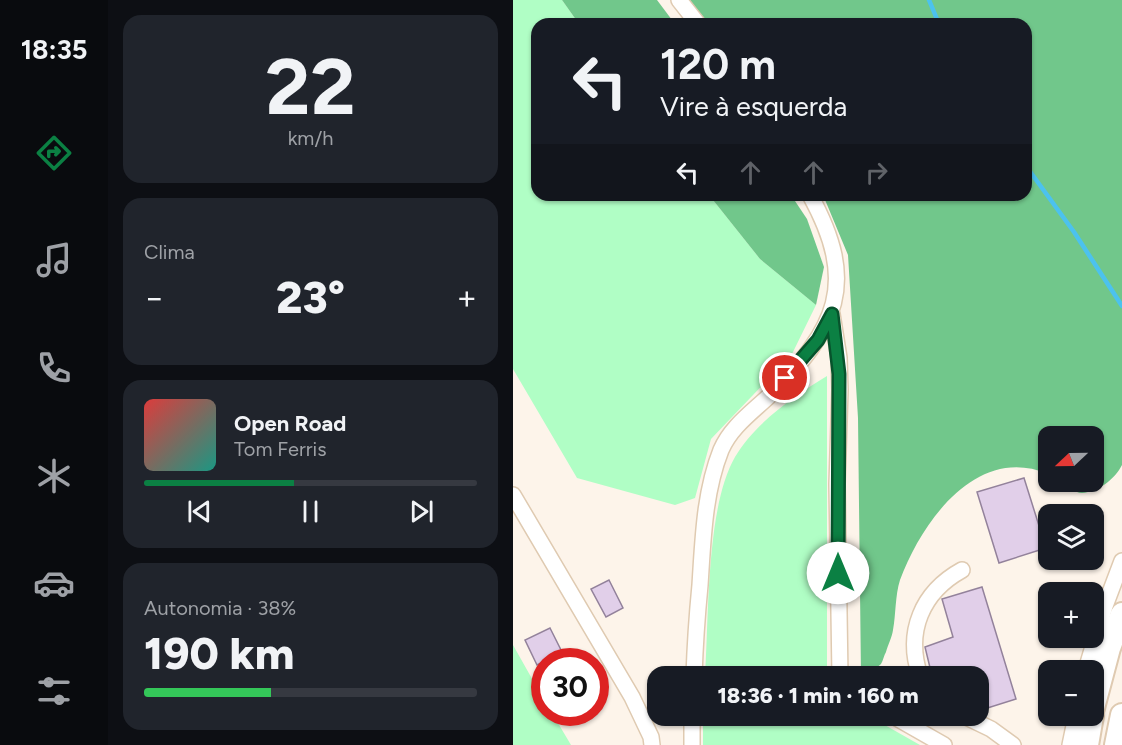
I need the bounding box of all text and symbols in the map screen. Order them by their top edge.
text: 18:35 [21,33,87,66]
text: 120 m [660,39,776,90]
text: 22 [265,40,356,134]
icon: left [561,42,639,120]
text: Vire à esquerda [660,90,847,123]
text: km/h [288,126,333,150]
icon: directions [33,132,75,174]
icon: left [671,156,704,189]
icon: ahead [734,156,767,189]
icon: ahead [797,156,830,189]
icon: right [860,156,893,189]
icon: music [33,239,75,281]
text: Clima [144,240,195,264]
text: 23° [276,270,345,324]
text: − [144,278,165,317]
text: + [456,278,477,317]
icon: phone [33,347,75,389]
pin [759,352,810,403]
icon: arrive [768,361,801,394]
text: Open Road [234,410,346,437]
north arrow [1038,426,1104,492]
map controls [1038,426,1104,726]
text: Tom Ferris [234,437,327,461]
icon: climate [33,455,75,497]
icon: previous [183,495,216,528]
icon: pause [294,495,327,528]
icon: next [405,495,438,528]
button: layers [1038,504,1104,570]
position arrow [806,541,870,605]
icon: car [33,562,75,604]
button: + [1038,582,1104,648]
text: Autonomia · 38% [144,596,296,620]
text: 190 km [144,626,294,680]
speed limit sign: 30 [531,648,609,726]
button: − [1038,660,1104,726]
icon: filters [33,670,75,712]
text: 18:36 · 1 min · 160 m [717,682,919,709]

